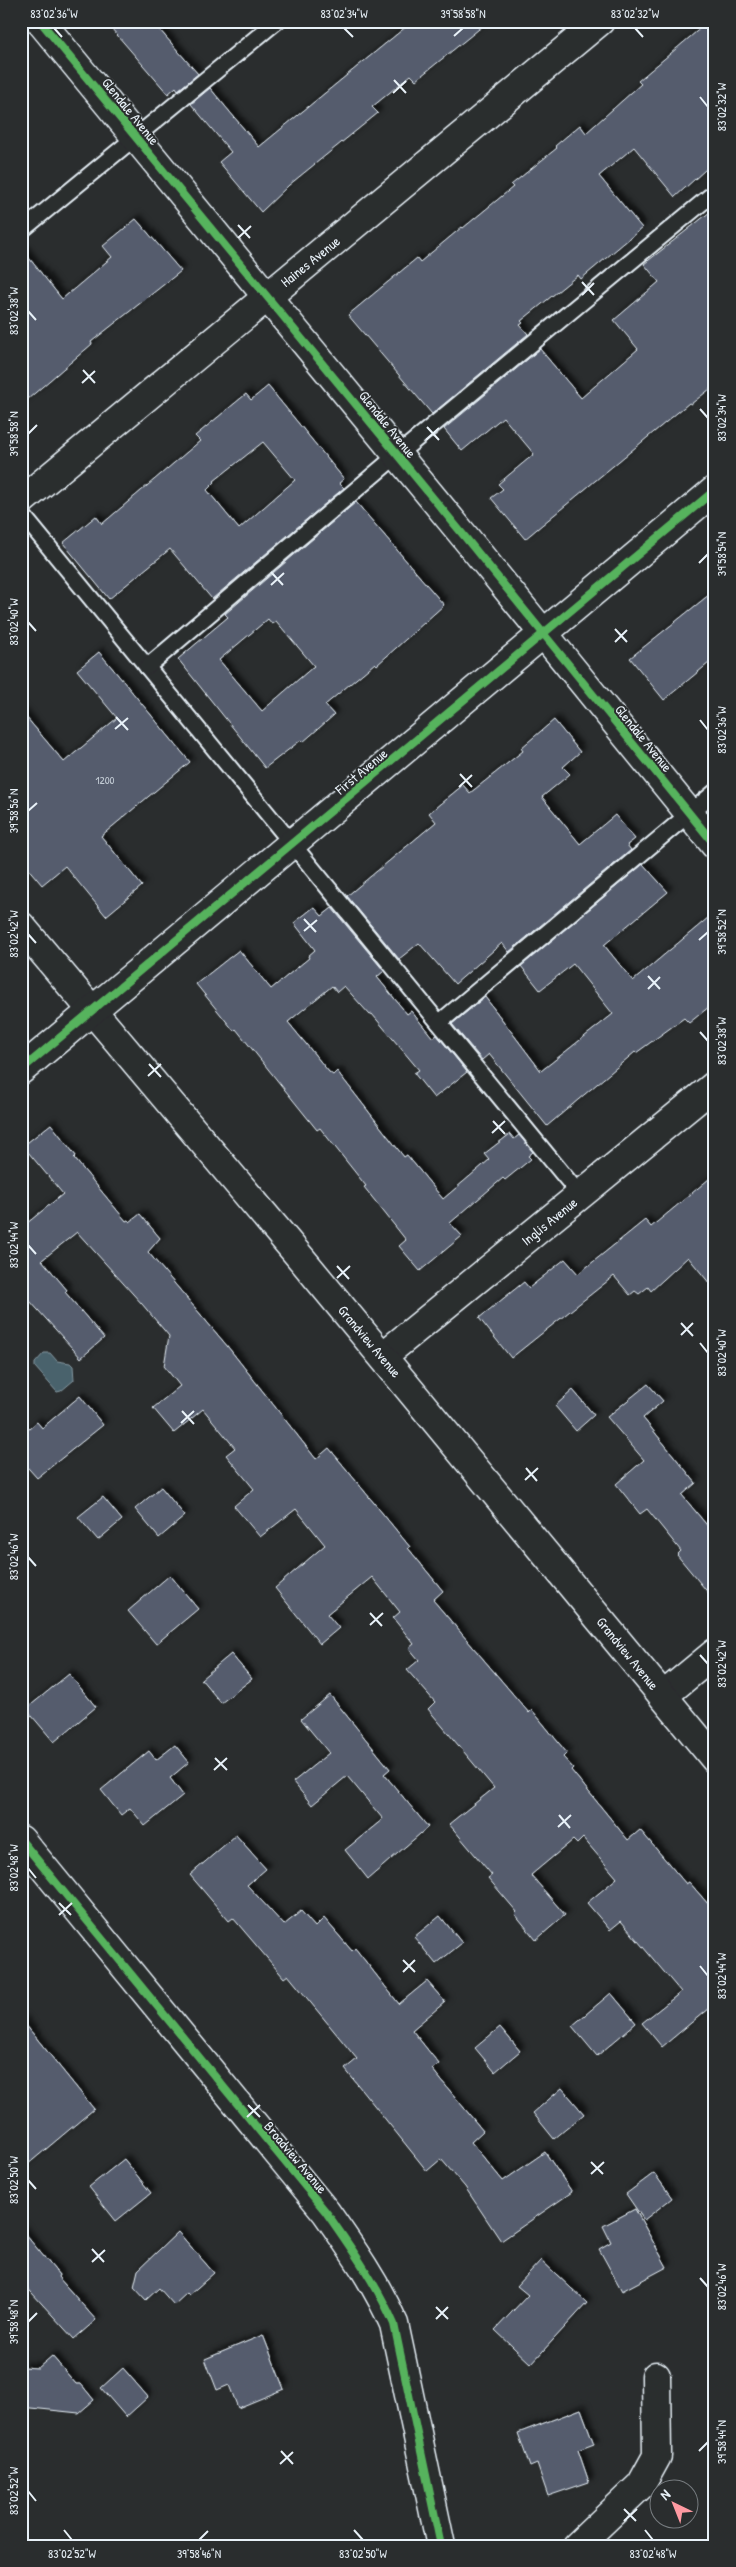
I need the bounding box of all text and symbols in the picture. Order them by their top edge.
text: 83°02'36"W [30,5,78,22]
text: 83°02'34"W [320,5,368,22]
text: 39°58'58"N [440,5,486,22]
text: 83°02'32"W [611,5,660,22]
street label: Glendale Avenue [98,73,164,149]
text: 83°02'32"W [713,82,730,131]
street label: Haines Avenue [276,231,344,291]
text: 83°02'38"W [5,286,22,335]
street label: Glendale Avenue [355,386,421,462]
text: 83°02'34"W [713,394,730,442]
text: 39°58'58"N [5,411,22,457]
text: 39°58'54"N [713,532,730,576]
text: 83°02'40"W [5,598,22,646]
street label: Glendale Avenue [611,700,677,776]
text: 83°02'36"W [713,706,730,754]
street label: First Avenue [330,743,391,799]
house number: 1200 [96,773,115,787]
text: 39°58'56"N [5,789,22,833]
text: 39°58'52"N [713,909,730,955]
text: 83°02'42"W [5,910,22,958]
text: 83°02'38"W [713,1016,730,1065]
street label: Inglis Avenue [517,1192,582,1250]
text: 83°02'44"W [5,1221,22,1268]
street label: Grandview Avenue [334,1301,406,1381]
text: 83°02'40"W [713,1329,730,1377]
text: 83°02'46"W [5,1533,22,1580]
street label: Grandview Avenue [593,1612,664,1694]
text: 83°02'42"W [713,1640,730,1688]
text: 83°02'48"W [5,1844,22,1892]
text: 83°02'44"W [713,1952,730,1999]
street label: Broadview Avenue [260,2117,332,2197]
text: 83°02'50"W [5,2155,22,2204]
text: 83°02'46"W [713,2263,730,2310]
text: 39°58'48"N [5,2300,22,2344]
text: 39°58'44"N [713,2420,730,2464]
text: 83°02'52"W [5,2466,22,2515]
north arrow [648,2480,698,2530]
text: N [656,2484,674,2504]
text: 83°02'52"W [48,2545,97,2562]
text: 39°58'46"N [177,2545,221,2562]
text: 83°02'50"W [339,2545,388,2562]
text: 83°02'48"W [629,2545,677,2562]

